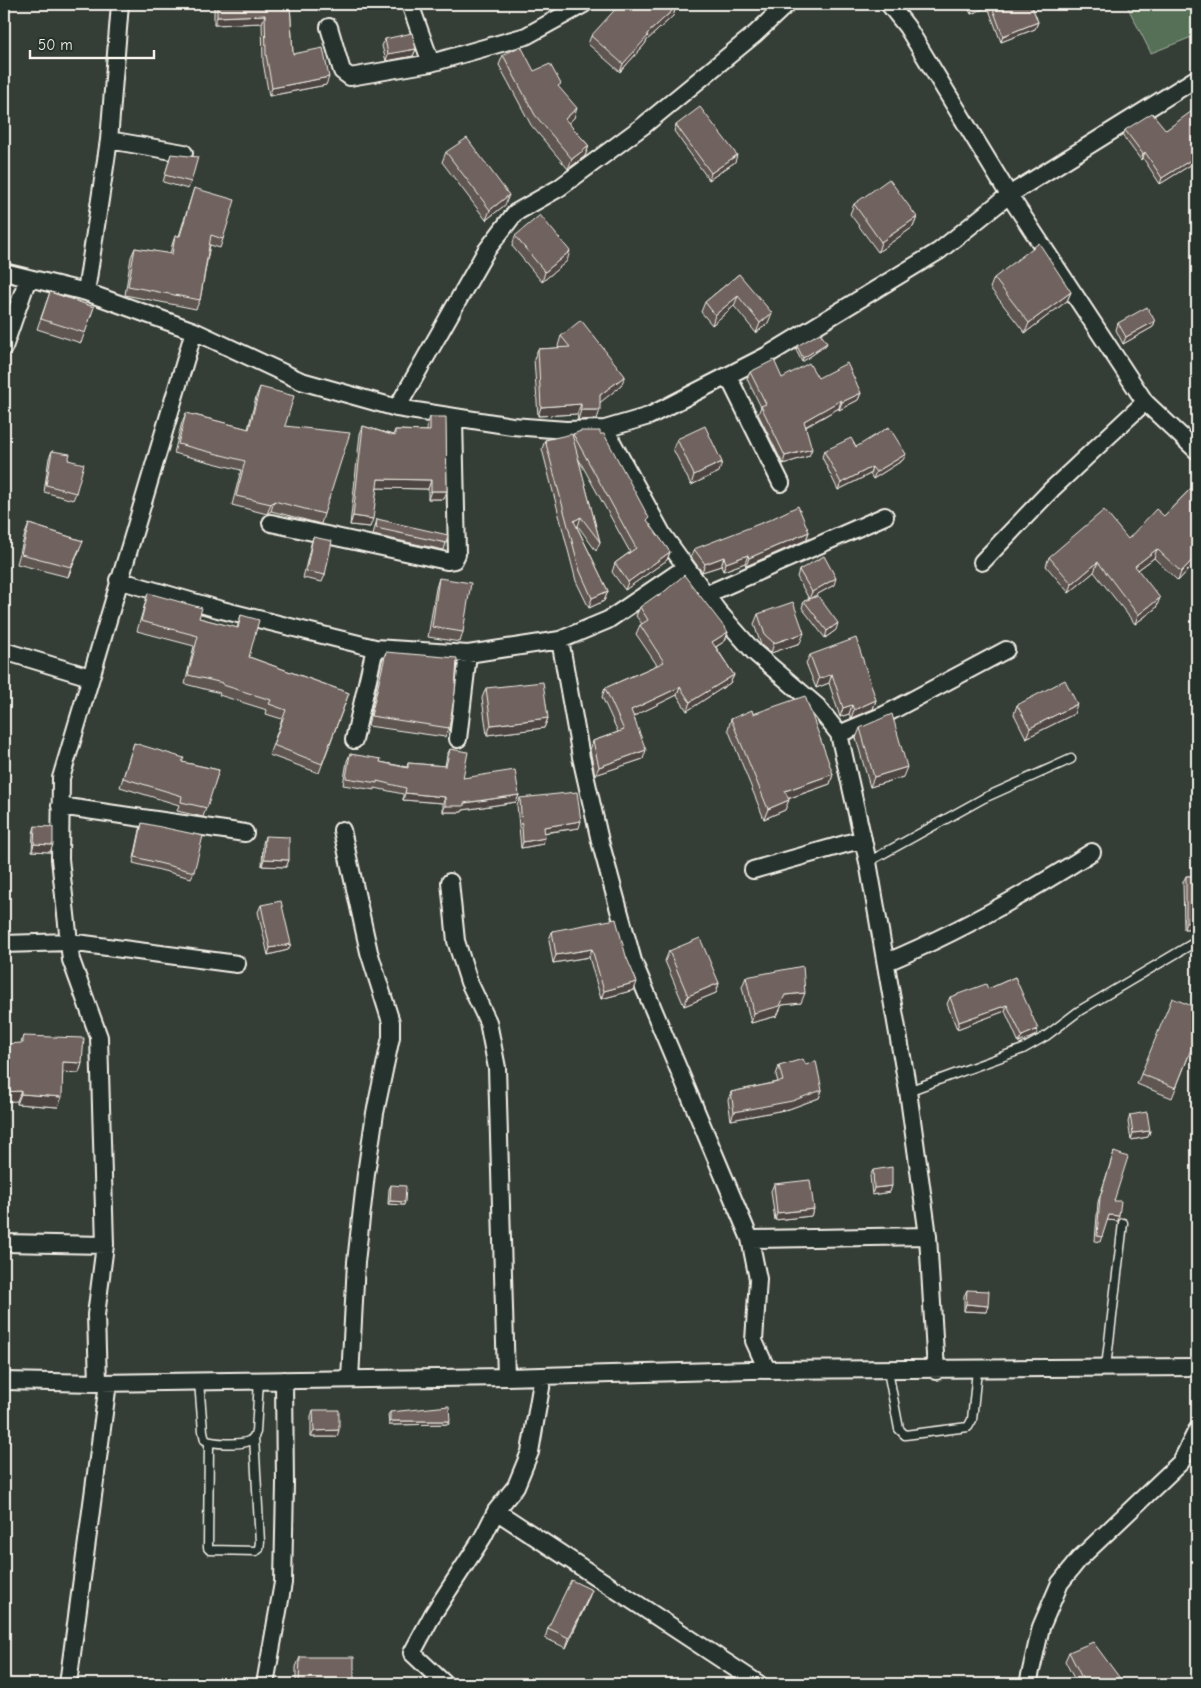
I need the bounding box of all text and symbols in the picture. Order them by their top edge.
scale bar [30,28,154,60]
text: 50 m [38,36,73,54]

